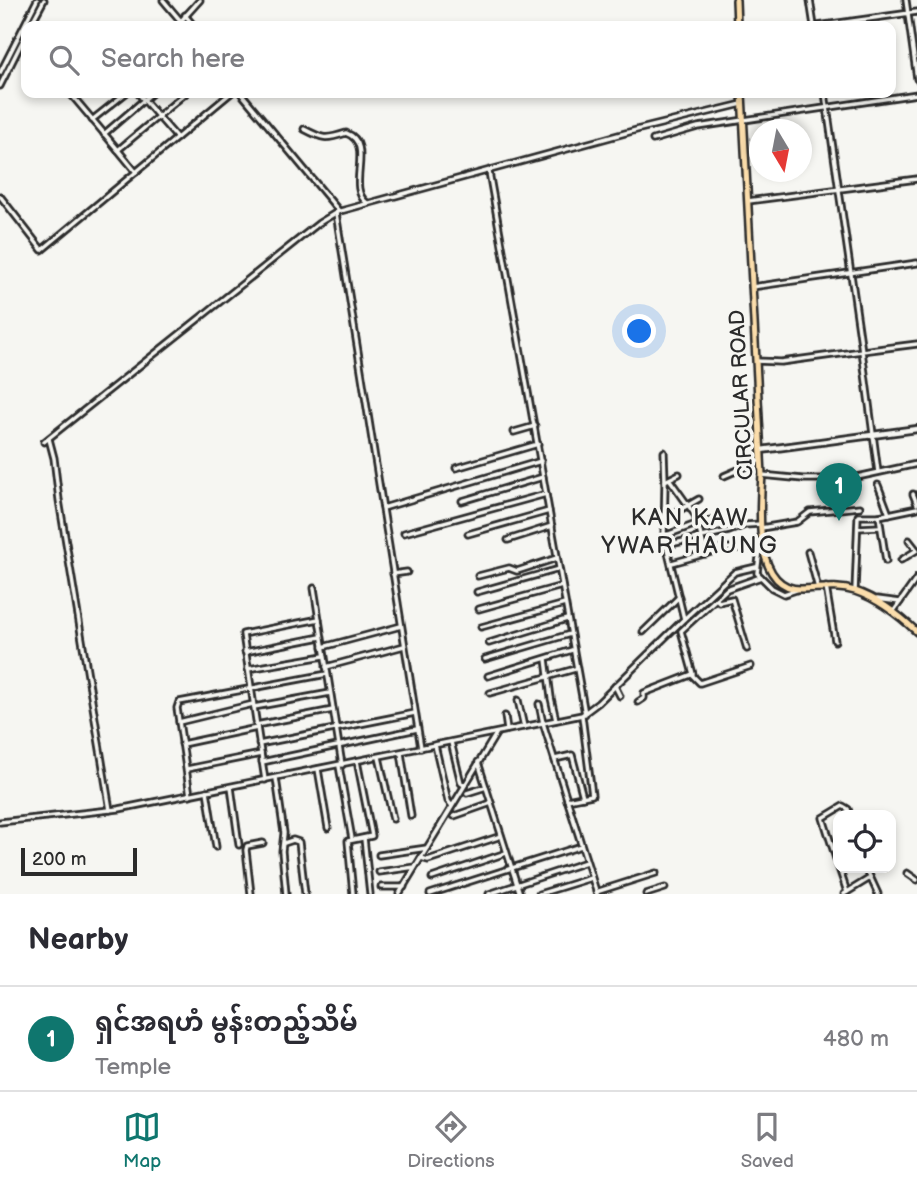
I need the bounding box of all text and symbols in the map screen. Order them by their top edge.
search box [21,21,896,98]
icon: search [45,41,83,79]
text: Search here [101,44,245,75]
north arrow [749,119,812,182]
street label: CIRCULAR ROAD [725,309,758,481]
your location [622,314,656,348]
pin: 1 [816,463,862,521]
district label: KAN KAW YWAR HAUNG [600,503,779,560]
map controls [833,810,896,873]
button: locate [833,810,896,873]
scale bar [21,845,136,877]
text: 200 m [32,848,86,871]
text: Nearby [28,922,128,958]
text: ရှင်အရဟံ မွန်းတည့်သိမ် [95,1008,358,1039]
text: 1 [46,1025,56,1053]
text: 480 m [823,1025,889,1053]
text: Temple [95,1053,171,1081]
tab: Map [123,1108,161,1173]
tab: Directions [407,1108,495,1173]
tab: Saved [741,1108,794,1173]

